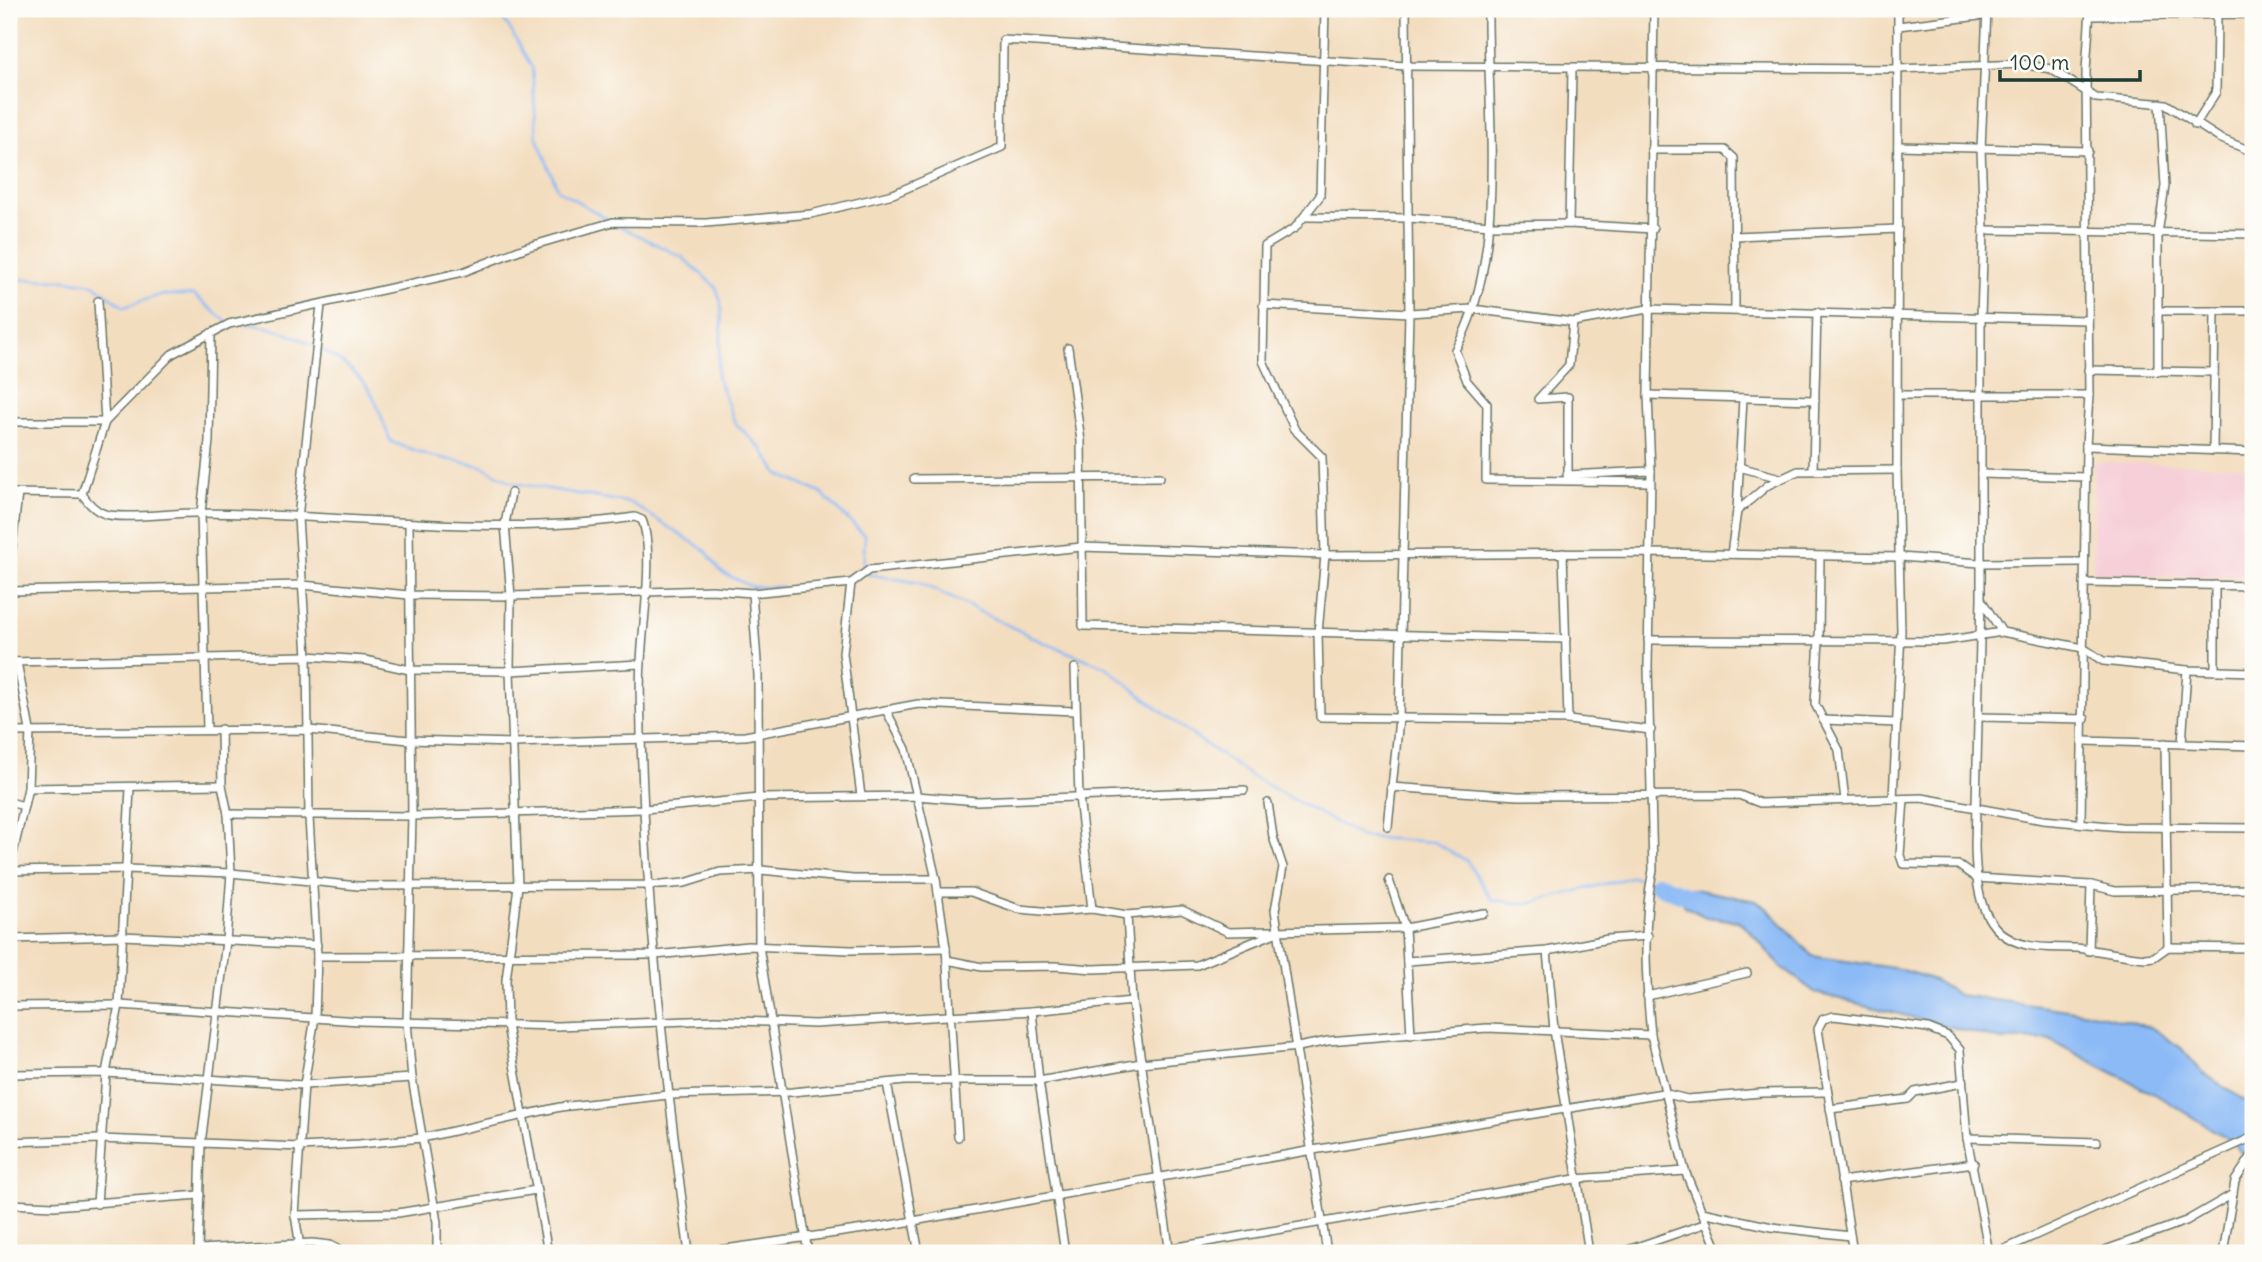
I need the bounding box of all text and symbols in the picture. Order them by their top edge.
scale bar [2000,38,2140,82]
text: 100 m [2010,49,2069,76]

